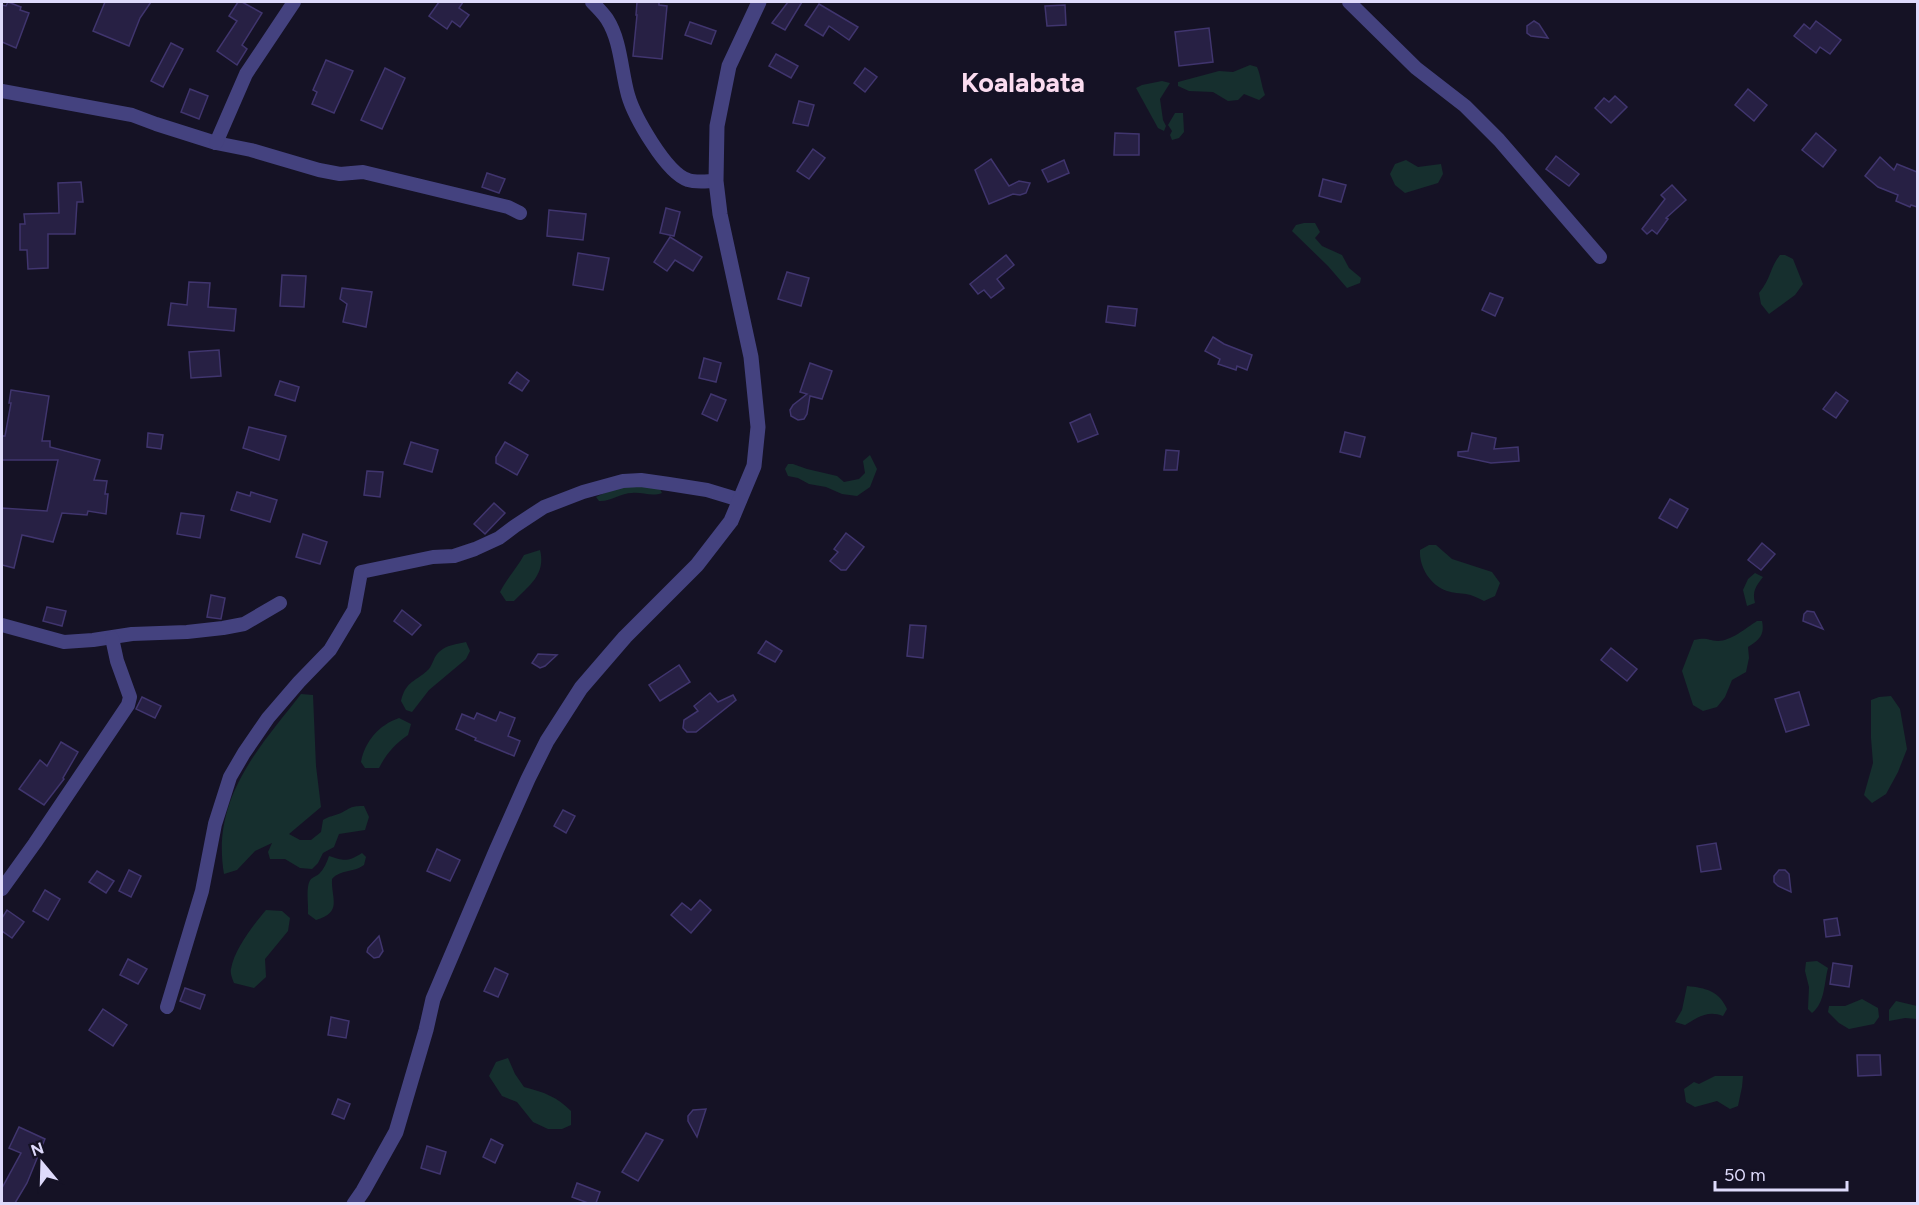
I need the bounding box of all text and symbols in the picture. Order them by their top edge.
district label: Koalabata [961,66,1085,99]
north arrow [12,1133,72,1193]
text: N [28,1138,46,1160]
scale bar [1715,1154,1847,1192]
text: 50 m [1724,1164,1766,1186]

